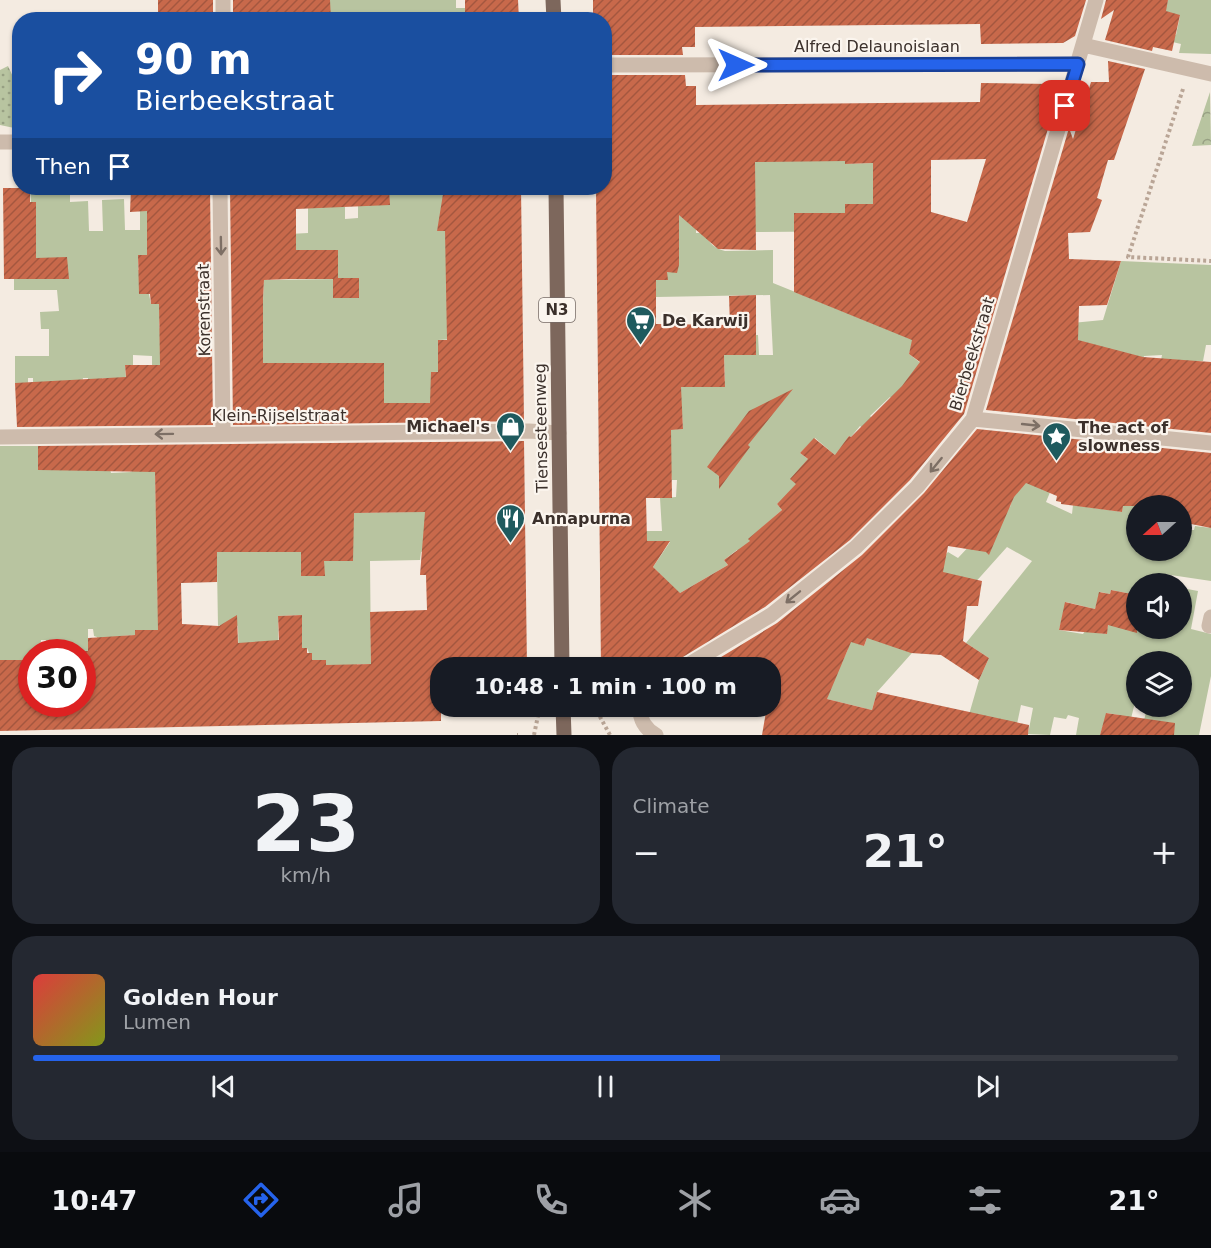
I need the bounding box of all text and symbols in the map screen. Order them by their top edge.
position arrow [704,33,768,97]
text: 90 m [135,35,252,84]
icon: right [36,36,114,114]
street label: Alfred Delaunoislaan [794,37,960,56]
pin [1039,80,1090,131]
text: Bierbeekstraat [135,85,334,116]
icon: arrive [1048,89,1081,122]
icon: arrive [103,150,136,183]
text: Then [36,154,91,179]
one-way arrow [215,235,227,255]
street label: Korenstraat [194,263,214,357]
street label: Bierbeekstraat [946,295,998,413]
road number: N3 [539,298,575,322]
supermarket icon: De Karwij [625,304,657,346]
place label: De Karwij [662,311,749,330]
street label: Tiensesteenweg [530,363,552,494]
street label: Klein-Rijselstraat [212,406,346,425]
shop icon: Michael's [495,410,527,452]
place label: Michael's [406,417,490,436]
place label: The act of slowness [1078,418,1169,455]
one-way arrow [1020,420,1040,431]
place icon: The act of slowness [1041,420,1073,462]
one-way arrow [155,428,175,440]
one-way arrow [929,457,942,473]
north arrow [1126,495,1192,561]
map controls [1126,495,1192,717]
restaurant icon: Annapurna [495,502,527,544]
place label: Annapurna [532,509,631,528]
button: sound [1126,573,1192,639]
one-way arrow [785,591,801,604]
speed limit sign: 30 [18,639,96,717]
button: layers [1126,651,1192,717]
text: 10:48 · 1 min · 100 m [474,674,737,699]
text: 23 [251,779,360,869]
text: Climate [633,794,709,818]
text: 21° [863,825,948,878]
text: − [633,833,660,872]
text: + [1150,833,1178,872]
text: km/h [281,863,331,887]
text: Golden Hour [123,985,278,1010]
text: Lumen [123,1010,191,1034]
icon: previous [207,1070,240,1103]
icon: pause [589,1070,622,1103]
icon: next [971,1070,1004,1103]
icon: directions [240,1179,282,1221]
icon: music [385,1179,427,1221]
icon: phone [530,1179,572,1221]
icon: climate [674,1179,716,1221]
icon: car [819,1179,861,1221]
icon: filters [964,1179,1006,1221]
text: 10:47 [51,1185,137,1216]
text: 21° [1108,1185,1160,1216]

